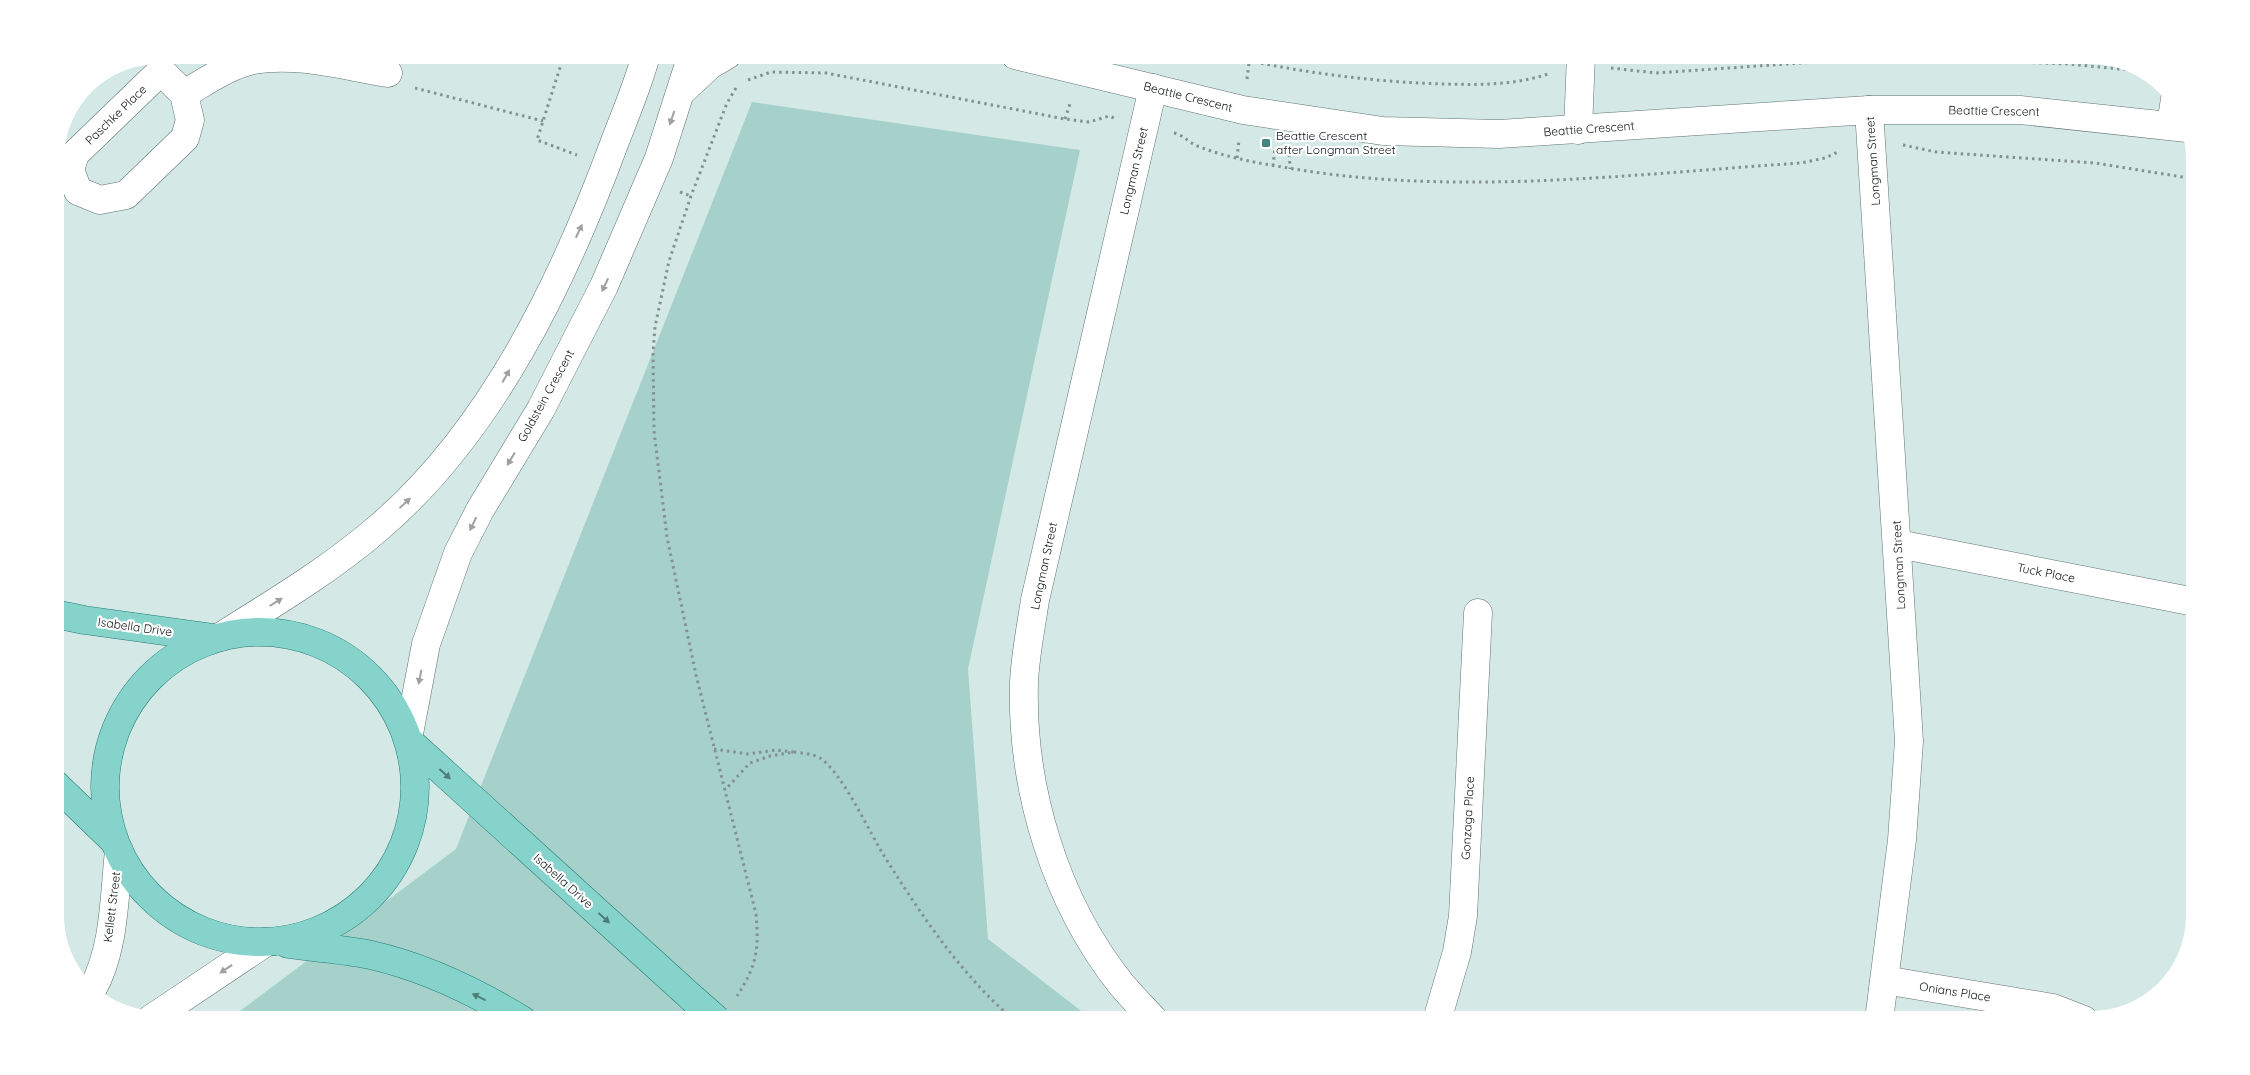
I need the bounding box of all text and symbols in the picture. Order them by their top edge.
street label: Beattie Crescent [1142,78,1234,115]
street label: Paschke Place [82,82,150,148]
street label: Beattie Crescent [1948,102,2040,119]
one-way arrow [668,111,676,126]
street label: Longman Street [1862,116,1883,206]
street label: Beattie Crescent [1543,118,1635,139]
street label: Longman Street [1116,126,1151,216]
place label: Beattie Crescent after Longman Street [1276,128,1396,157]
marker: Beattie Crescent after Longman Street [1260,137,1272,149]
one-way arrow [575,224,583,238]
one-way arrow [600,278,608,292]
street label: Goldstein Crescent [514,347,577,445]
one-way arrow [501,369,510,382]
one-way arrow [506,452,515,465]
one-way arrow [399,497,411,509]
one-way arrow [469,517,477,531]
street label: Longman Street [1889,520,1908,610]
street label: Longman Street [1027,521,1060,611]
street label: Tuck Place [2016,560,2077,586]
one-way arrow [270,597,283,606]
street label: Isabella Drive [97,614,173,639]
one-way arrow [415,670,423,686]
one-way arrow [438,768,450,780]
street label: Gonzaga Place [1458,776,1477,860]
street label: Isabella Drive [530,850,596,911]
street label: Kellett Street [100,871,123,943]
one-way arrow [597,913,610,924]
one-way arrow [219,964,233,974]
street label: Onians Place [1918,978,1992,1005]
one-way arrow [472,993,486,1001]

